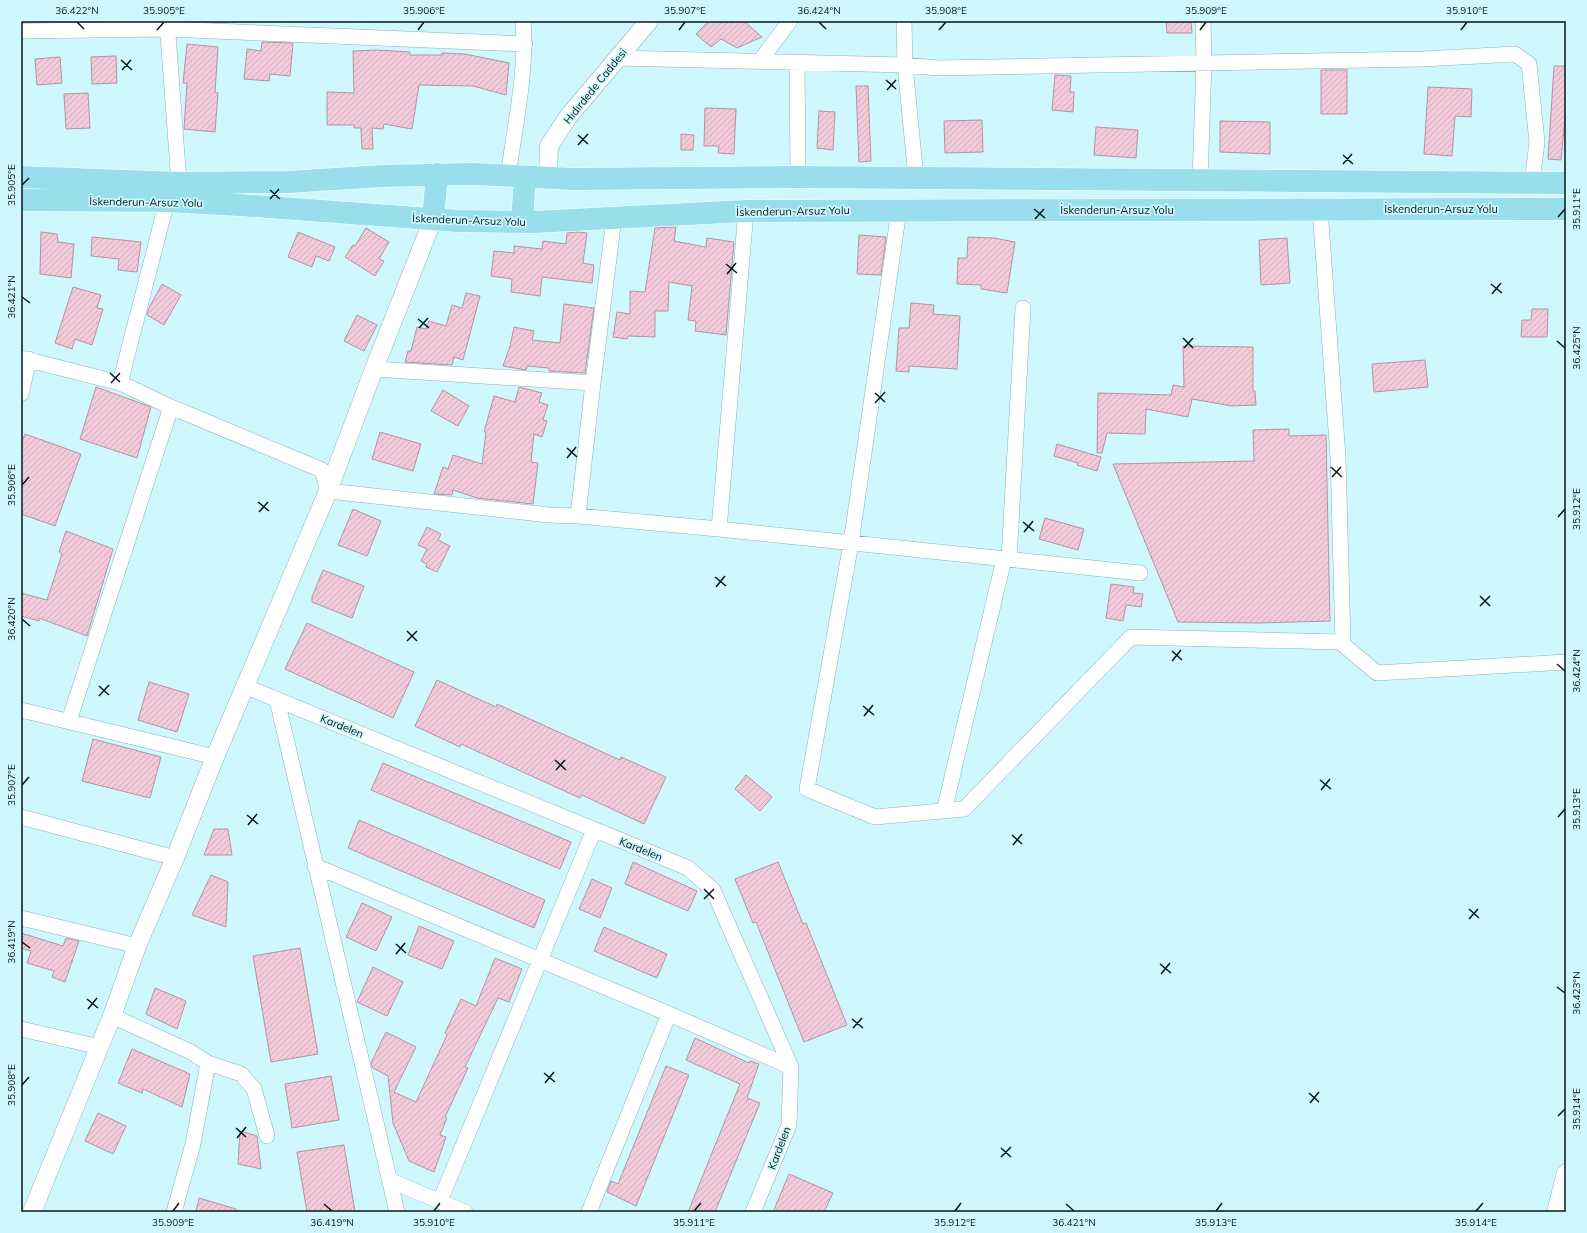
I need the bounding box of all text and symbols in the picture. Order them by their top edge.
text: 36.422°N [55,4,99,17]
text: 35.905°E [143,4,185,17]
text: 35.906°E [403,4,445,17]
text: 35.907°E [664,4,706,17]
text: 36.424°N [797,4,841,17]
text: 35.908°E [925,4,967,17]
text: 35.909°E [1185,4,1227,17]
text: 35.910°E [1446,4,1488,17]
street label: Hıdırdede Caddesi [560,45,630,127]
text: 35.905°E [5,164,18,206]
text: 35.911°E [1570,188,1583,230]
street label: İskenderun-Arsuz Yolu [89,194,203,210]
street label: İskenderun-Arsuz Yolu [1384,202,1498,216]
street label: İskenderun-Arsuz Yolu [736,203,850,219]
street label: İskenderun-Arsuz Yolu [1060,203,1174,217]
street label: İskenderun-Arsuz Yolu [412,211,526,229]
text: 36.421°N [5,275,18,319]
text: 36.425°N [1570,326,1583,370]
text: 35.906°E [5,464,18,506]
text: 35.912°E [1570,488,1583,530]
text: 36.420°N [5,597,18,641]
text: 36.424°N [1570,649,1583,693]
street label: Kardelen [318,711,366,741]
text: 35.907°E [5,764,18,806]
text: 35.913°E [1570,788,1583,830]
street label: Kardelen [617,834,665,864]
text: 36.419°N [5,920,18,964]
text: 36.423°N [1570,971,1583,1015]
text: 35.908°E [5,1064,18,1106]
text: 35.914°E [1570,1088,1583,1130]
street label: Kardelen [764,1124,794,1172]
text: 35.909°E [152,1216,194,1229]
text: 36.419°N [310,1216,354,1229]
text: 35.910°E [413,1216,455,1229]
text: 35.911°E [673,1216,715,1229]
text: 35.912°E [934,1216,976,1229]
text: 36.421°N [1052,1216,1096,1229]
text: 35.913°E [1195,1216,1237,1229]
text: 35.914°E [1455,1216,1497,1229]

